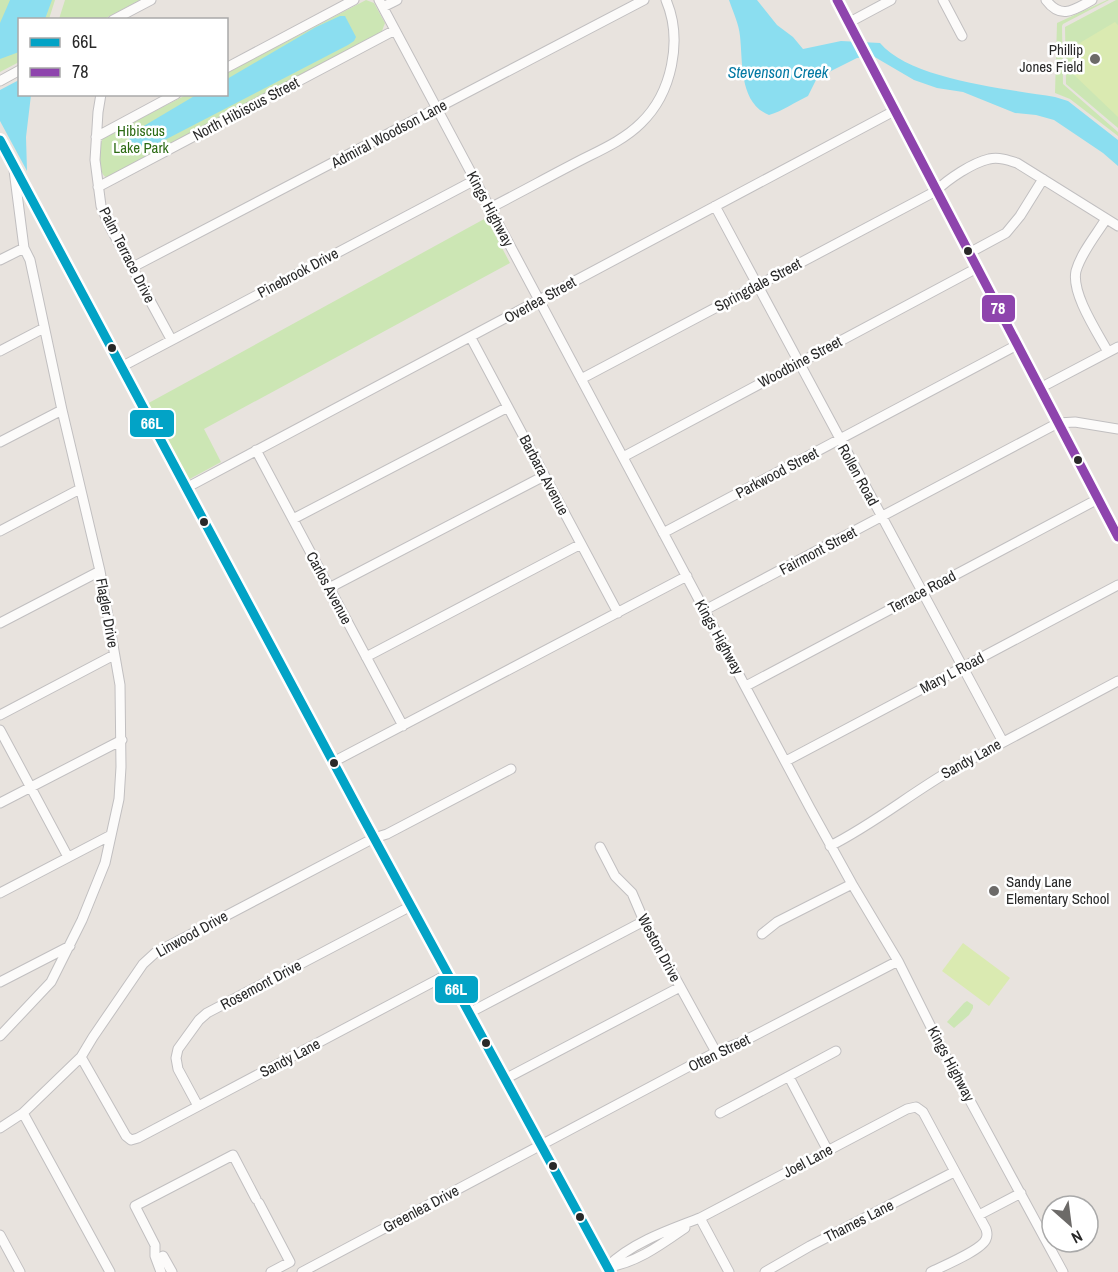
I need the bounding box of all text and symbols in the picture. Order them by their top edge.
legend [18,18,228,96]
text: 66L [72,29,97,54]
place label: Phillip Jones Field [1019,39,1083,77]
marker: Phillip Jones Field [1088,52,1102,66]
text: 78 [72,59,88,84]
water label: Stevenson Creek [728,61,829,83]
street label: North Hibiscus Street [189,71,303,145]
street label: Admiral Woodson Lane [326,94,450,173]
park label: Hibiscus Lake Park [113,120,170,158]
street label: Kings Highway [462,167,520,251]
street label: Palm Terrace Drive [94,203,161,306]
street label: Pinebrook Drive [254,242,342,303]
unlabelled marker [962,245,974,257]
street label: Springdale Street [711,253,805,316]
street label: Overlea Street [500,271,580,328]
line badge: 78 [981,294,1016,323]
text: 78 [991,297,1005,319]
street label: Woodbine Street [754,330,846,392]
unlabelled marker [106,342,118,354]
line badge: 66L [129,409,175,438]
text: 66L [141,412,163,434]
street label: Barbara Avenue [515,431,574,519]
street label: Rollen Road [833,440,884,509]
street label: Parkwood Street [732,442,822,503]
unlabelled marker [1072,454,1084,466]
unlabelled marker [198,516,210,528]
street label: Fairmont Street [775,521,861,580]
street label: Carlos Avenue [301,548,358,628]
street label: Terrace Road [884,565,959,618]
street label: Flagler Drive [91,576,124,650]
street label: Kings Highway [690,595,749,679]
street label: Mary L Road [916,647,988,698]
street label: Sandy Lane [937,733,1005,784]
unlabelled marker [328,757,340,769]
place label: Sandy Lane Elementary School [1006,871,1109,909]
marker: Sandy Lane Elementary School [987,884,1001,898]
street label: Linwood Drive [152,905,232,962]
street label: Weston Drive [633,910,686,986]
street label: Rosemont Drive [217,954,305,1015]
line badge: 66L [434,975,479,1004]
text: 66L [445,978,467,1000]
street label: Kings Highway [923,1022,981,1106]
street label: Otten Street [684,1028,754,1077]
street label: Sandy Lane [256,1033,324,1082]
unlabelled marker [480,1037,492,1049]
street label: Joel Lane [779,1139,836,1182]
unlabelled marker [547,1160,559,1172]
street label: Greenlea Drive [379,1180,463,1237]
street label: Thames Lane [820,1194,897,1247]
north arrow [1040,1194,1100,1254]
unlabelled marker [574,1211,586,1223]
text: N [1068,1225,1086,1249]

